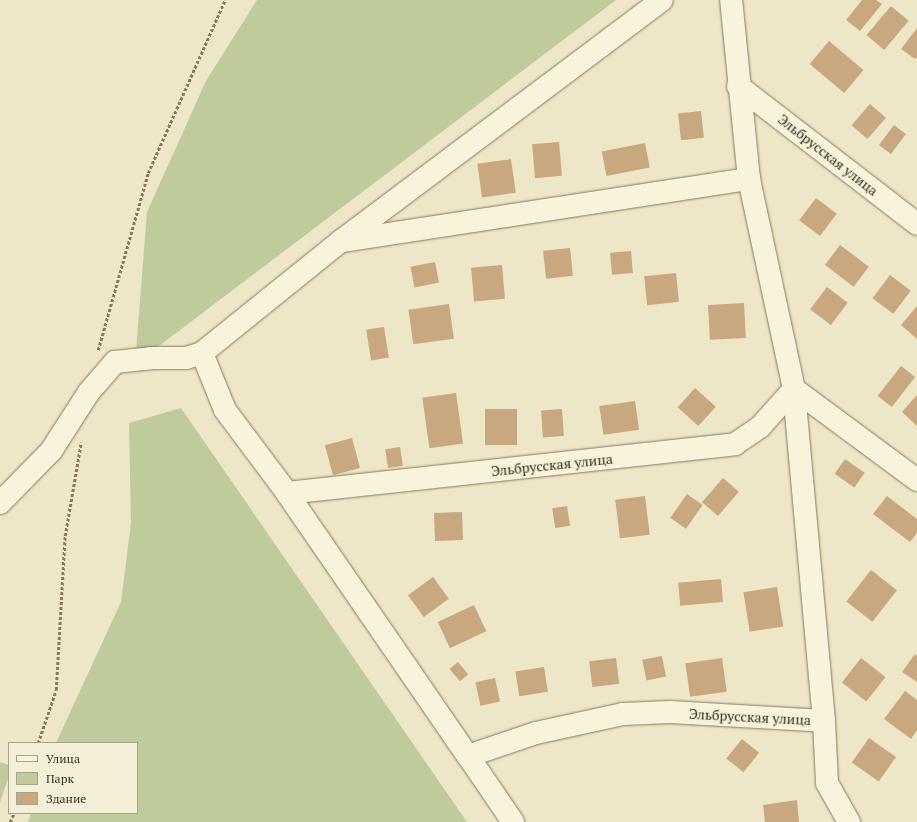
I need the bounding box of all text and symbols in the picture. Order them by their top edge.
street label: Эльбрусская улица [775,111,881,199]
street label: Эльбрусская улица [490,450,614,480]
street label: Эльбрусская улица [689,705,811,729]
legend [8,742,138,814]
text: Улица [46,751,80,766]
text: Парк [46,771,74,786]
text: Здание [46,791,86,806]

